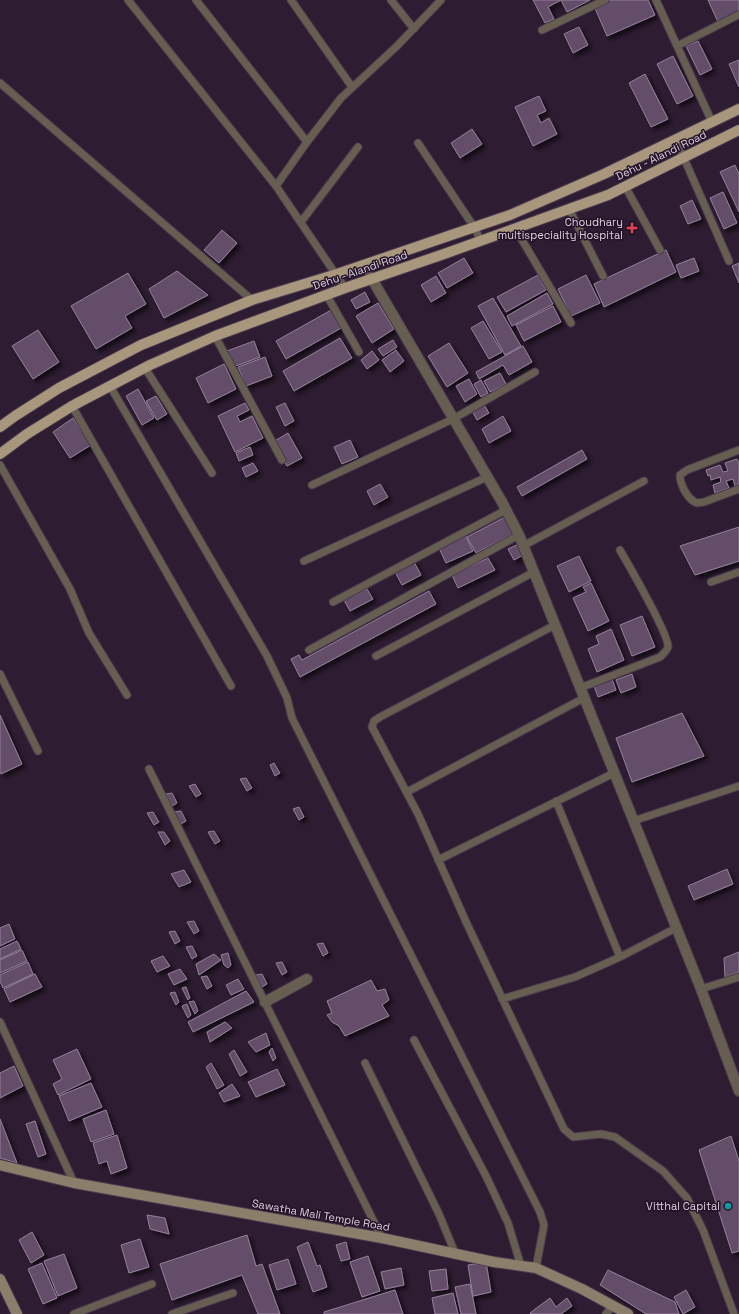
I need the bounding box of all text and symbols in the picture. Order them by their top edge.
street label: Dehu - Alandi Road [613,127,709,183]
place label: Choudhary multispeciality Hospital [498,215,623,242]
marker: Choudhary multispeciality Hospital [626,222,638,234]
street label: Dehu - Alandi Road [311,247,409,293]
street label: Sawatha Mali Temple Road [251,1196,391,1234]
place label: Vitthal Capital [646,1199,720,1213]
marker: Vitthal Capital [723,1201,733,1211]

